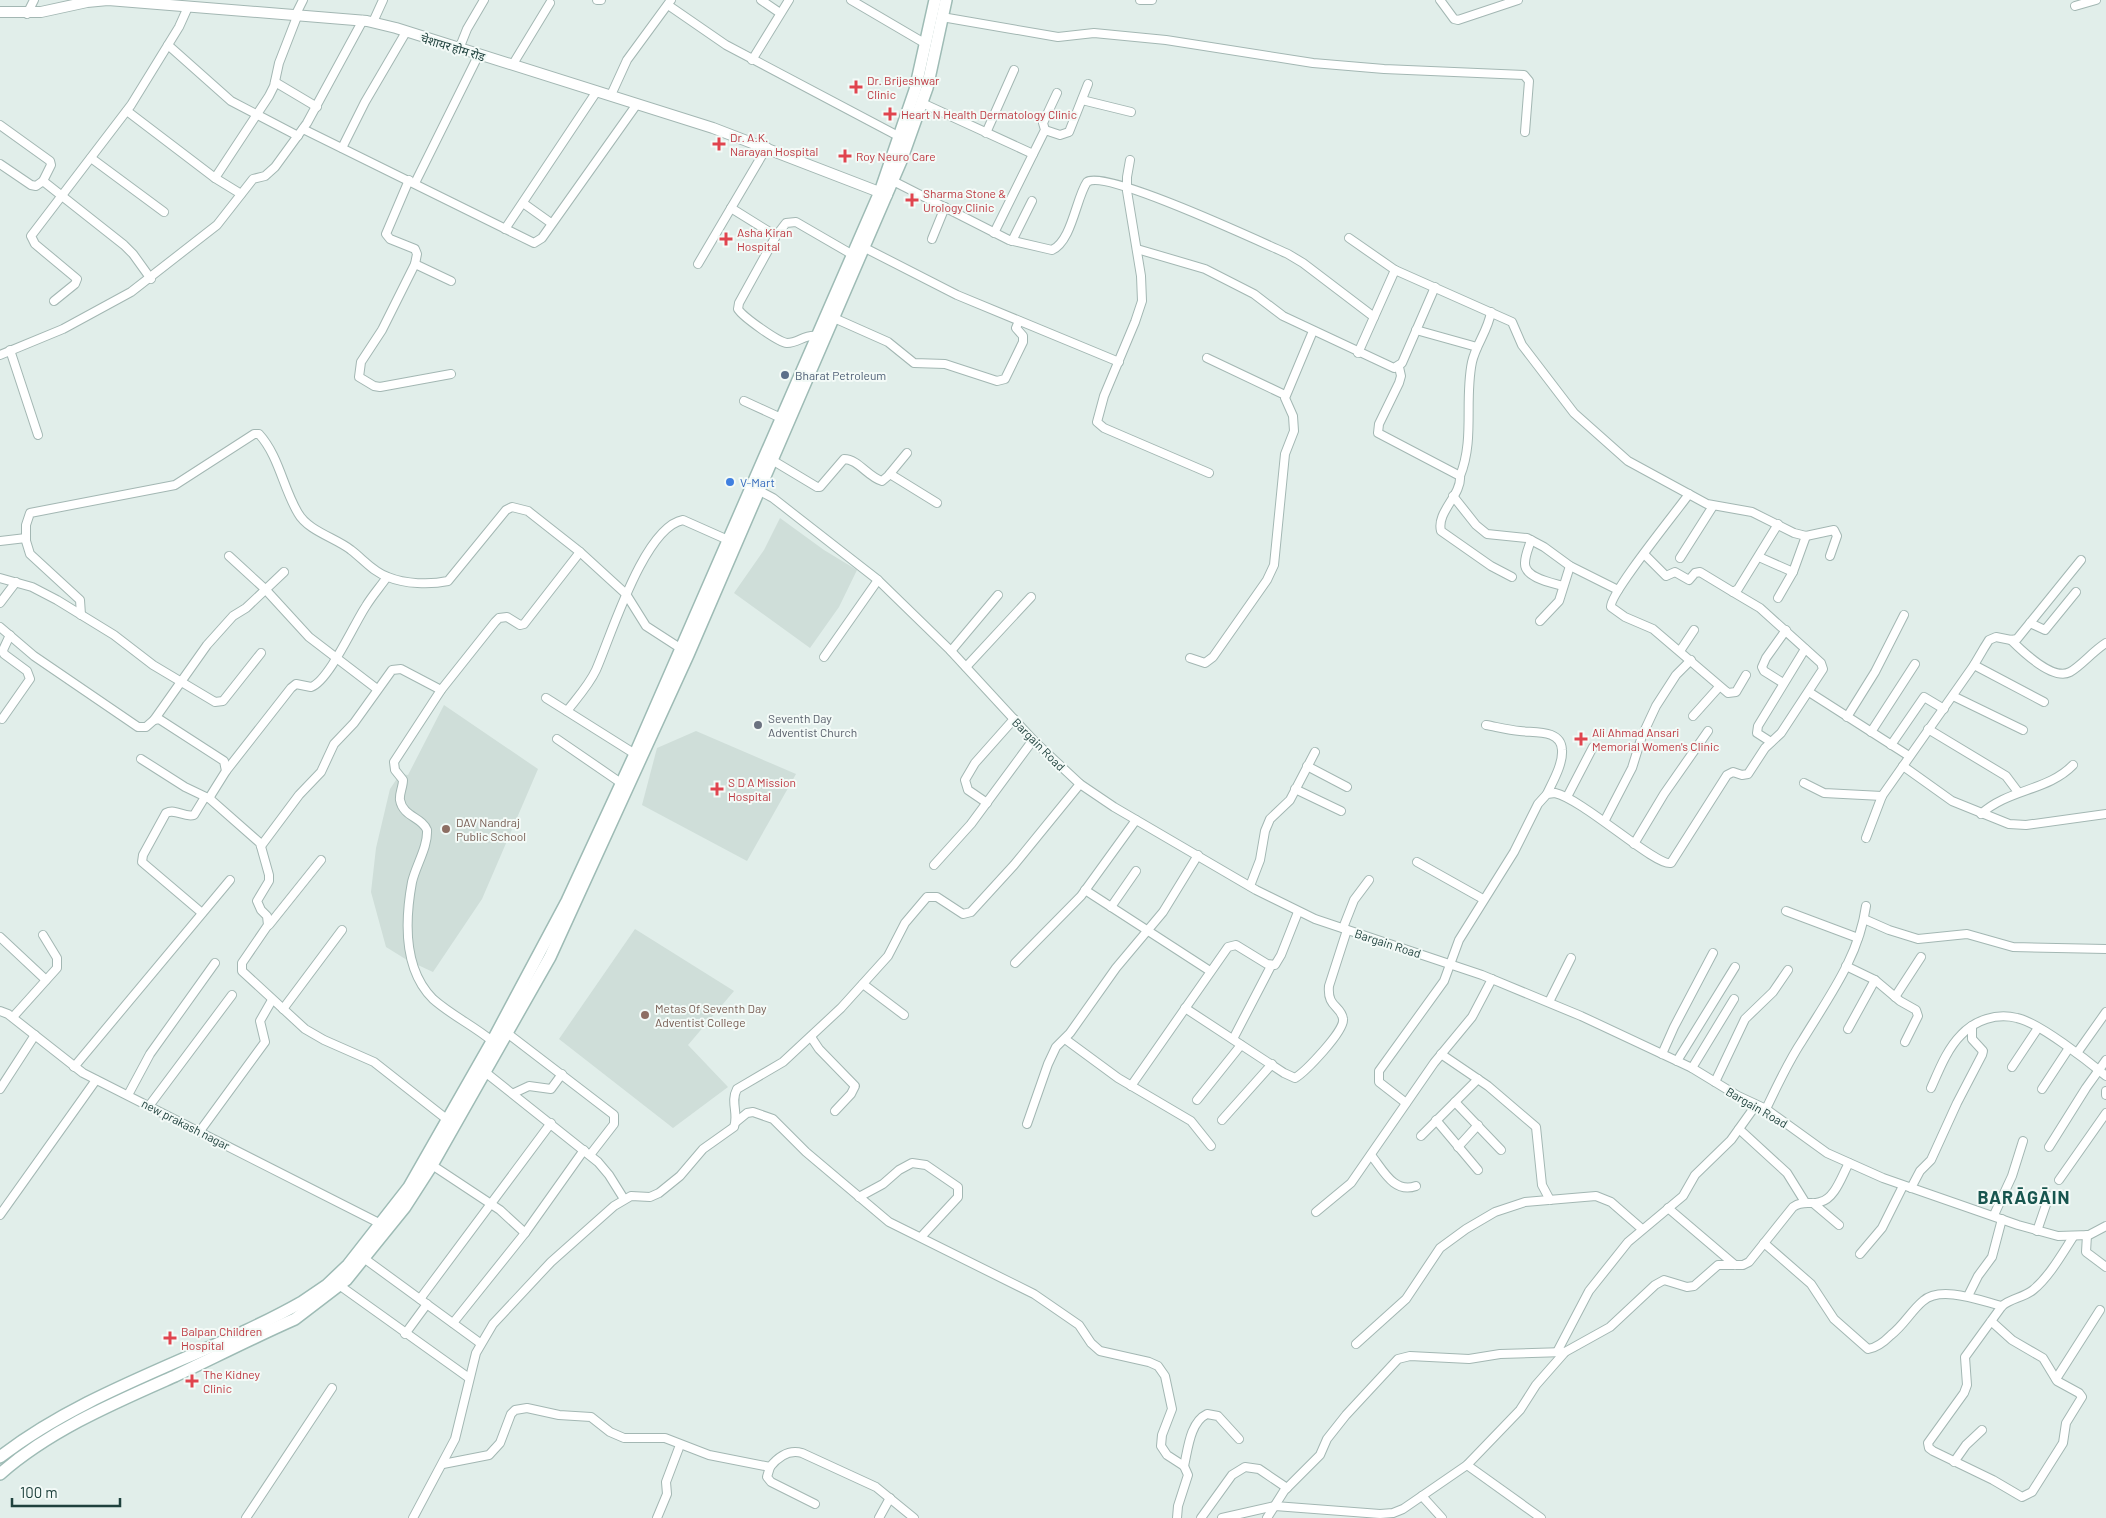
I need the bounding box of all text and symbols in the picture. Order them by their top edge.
street label: चेशायर होम रोड [419,31,487,64]
place label: Dr. Brijeshwar Clinic [867,73,940,101]
marker: Dr. Brijeshwar Clinic [849,80,863,94]
marker: Heart N Health Dermatology Clinic [883,107,897,121]
place label: Heart N Health Dermatology Clinic [901,107,1077,121]
place label: Dr. A.K. Narayan Hospital [730,130,818,158]
marker: Dr. A.K. Narayan Hospital [712,137,726,151]
marker: Roy Neuro Care [838,149,852,163]
place label: Roy Neuro Care [856,149,936,163]
place label: Sharma Stone & Urology Clinic [923,186,1006,214]
marker: Sharma Stone & Urology Clinic [905,193,919,207]
place label: Asha Kiran Hospital [737,225,792,253]
marker: Asha Kiran Hospital [719,232,733,246]
place label: Bharat Petroleum [795,368,886,382]
marker: Bharat Petroleum [779,369,791,381]
place label: V-Mart [740,475,775,489]
marker: V-Mart [724,476,736,488]
place label: Seventh Day Adventist Church [768,711,857,739]
street label: Bargain Road [1010,715,1068,773]
marker: Seventh Day Adventist Church [752,719,764,731]
place label: Ali Ahmad Ansari Memorial Women's Clinic [1592,725,1719,753]
marker: Ali Ahmad Ansari Memorial Women's Clinic [1574,732,1588,746]
place label: S D A Mission Hospital [728,775,796,803]
marker: S D A Mission Hospital [710,782,724,796]
place label: DAV Nandraj Public School [456,815,526,843]
marker: DAV Nandraj Public School [440,823,452,835]
street label: Bargain Road [1353,926,1423,960]
place label: Metas Of Seventh Day Adventist College [655,1001,767,1029]
marker: Metas Of Seventh Day Adventist College [639,1009,651,1021]
street label: Bargain Road [1724,1084,1790,1130]
street label: new prakash nagar [140,1096,233,1153]
district label: BARĀGĀIN [1977,1186,2071,1208]
place label: Balpan Children Hospital [181,1324,262,1352]
marker: Balpan Children Hospital [163,1331,177,1345]
place label: The Kidney Clinic [203,1367,261,1395]
marker: The Kidney Clinic [185,1374,199,1388]
scale bar [12,1476,120,1508]
text: 100 m [20,1483,58,1501]

